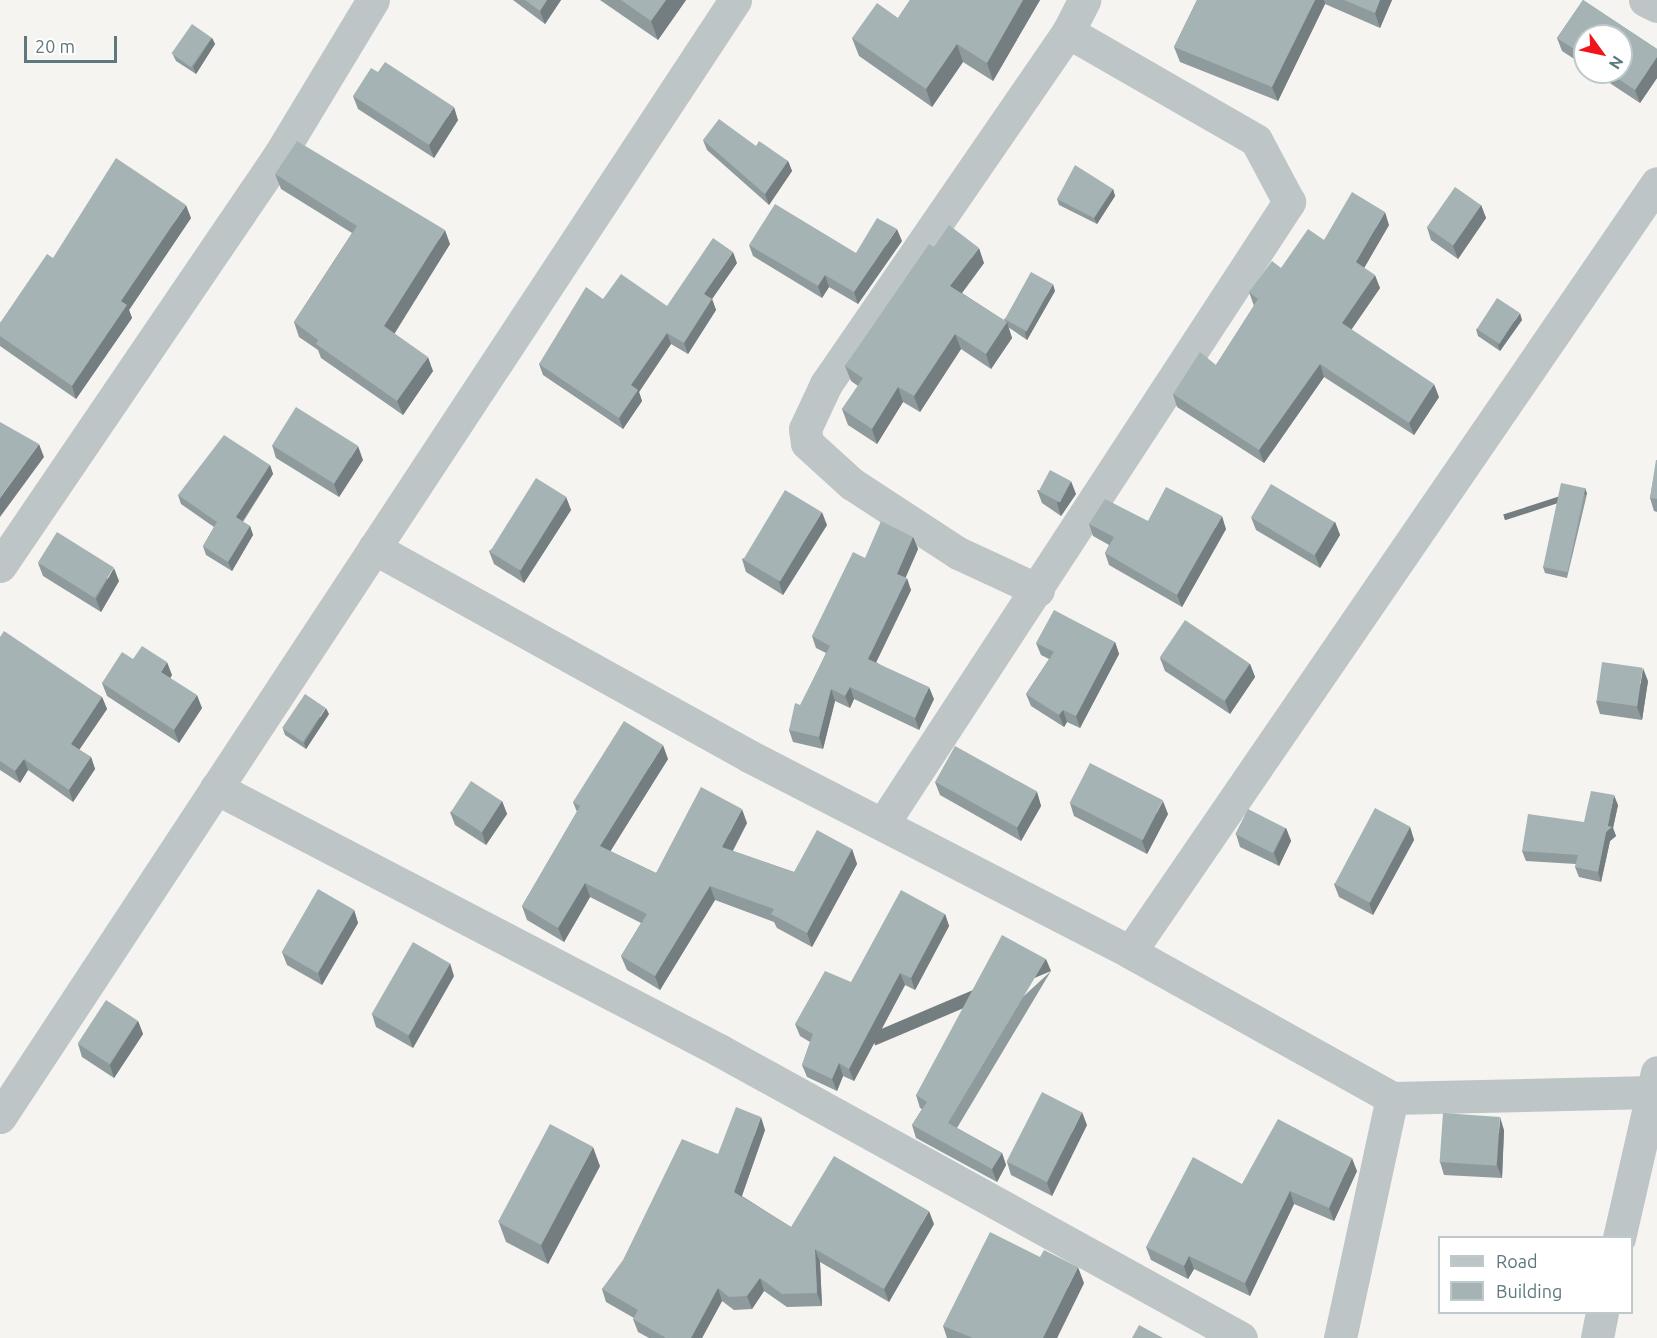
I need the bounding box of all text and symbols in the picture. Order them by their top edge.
scale bar [27,24,120,62]
north arrow [1573,24,1633,84]
text: 20 m [35,36,75,56]
text: N [1606,53,1627,73]
legend [1438,1236,1633,1314]
text: Road [1496,1251,1538,1271]
text: Building [1496,1281,1562,1301]

